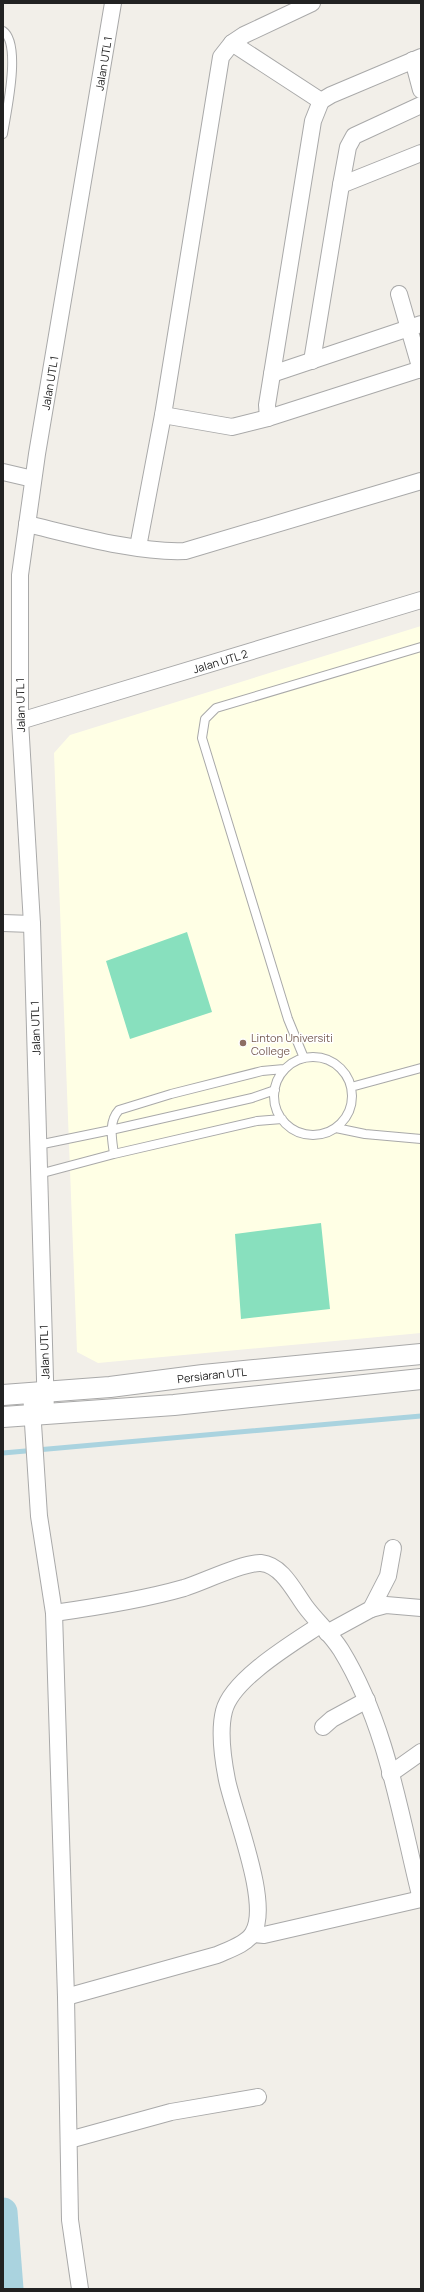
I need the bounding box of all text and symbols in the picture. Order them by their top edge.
street label: Jalan UTL 1 [91,35,115,91]
street label: Jalan UTL 1 [37,355,61,411]
street label: Jalan UTL 2 [191,645,249,676]
street label: Jalan UTL 1 [12,678,28,732]
street label: Jalan UTL 1 [27,1001,43,1055]
place label: Linton Universiti College [251,1030,333,1058]
marker: Linton Universiti College [238,1038,248,1048]
street label: Jalan UTL 1 [36,1325,52,1379]
street label: Persiaran UTL [176,1363,248,1386]

